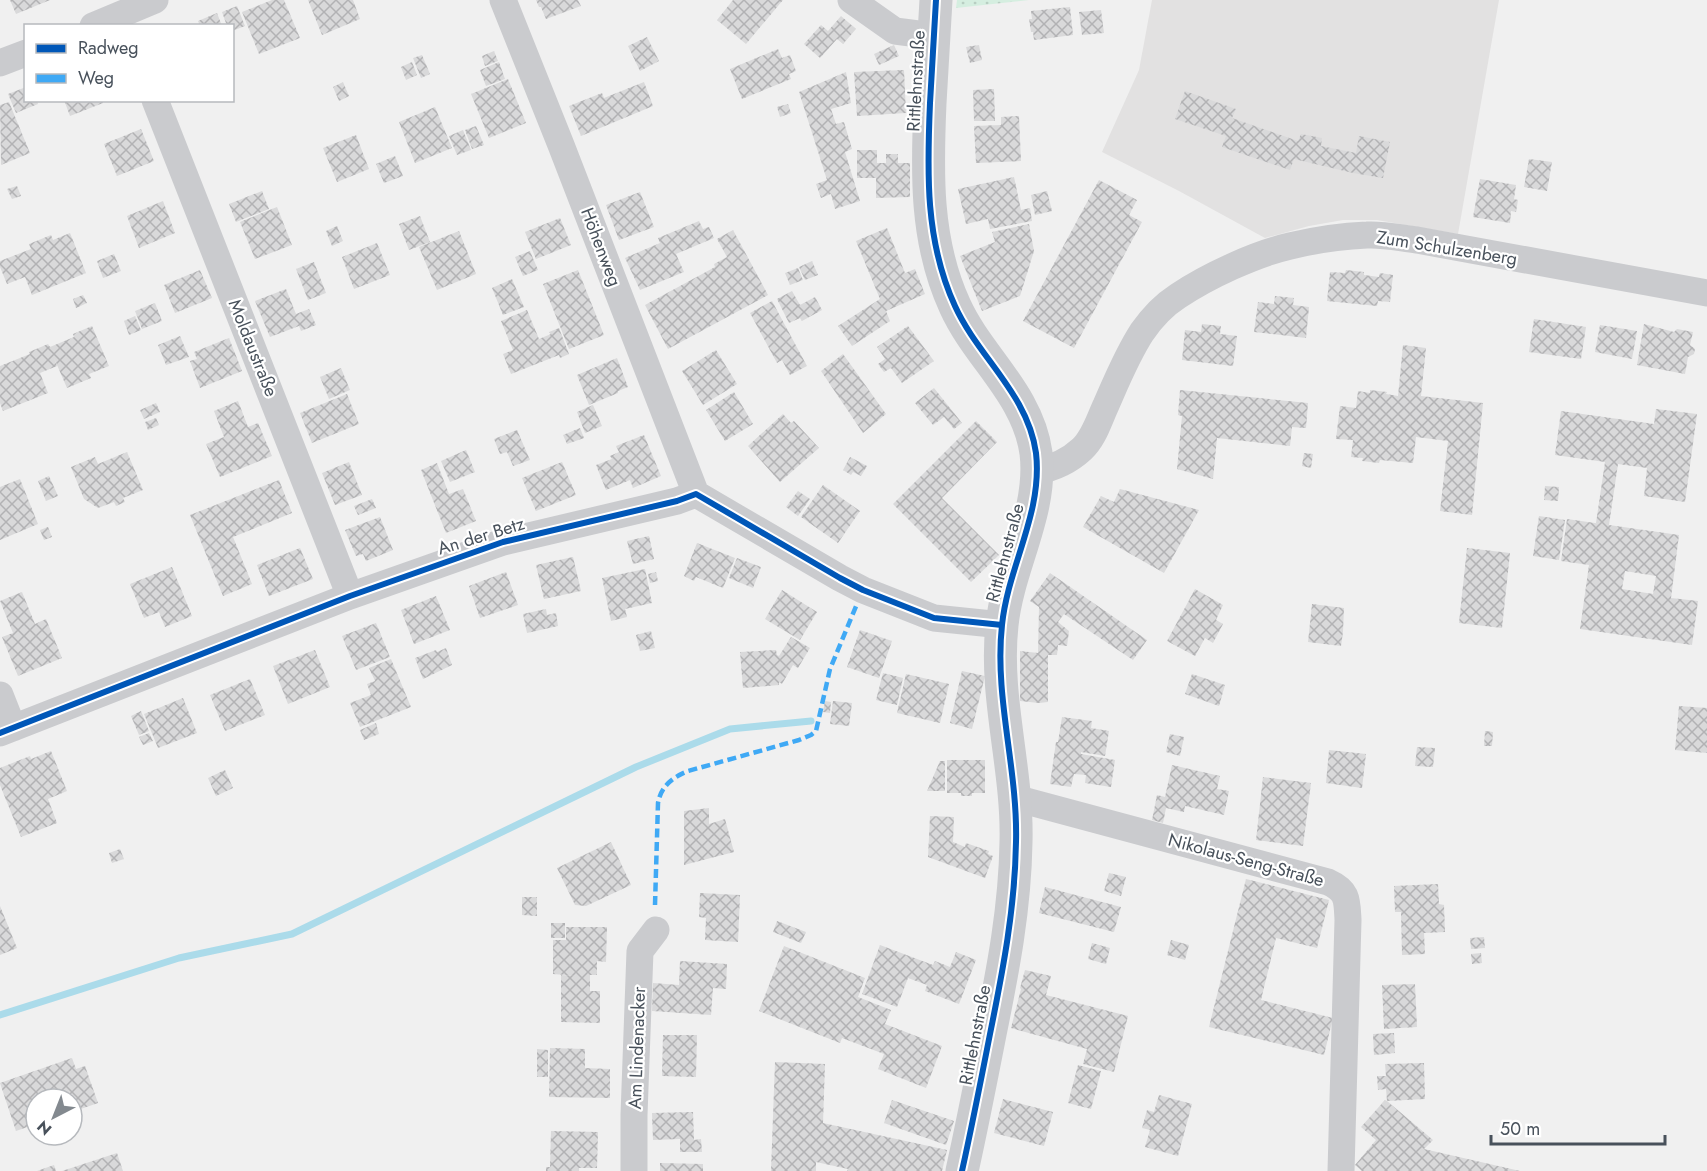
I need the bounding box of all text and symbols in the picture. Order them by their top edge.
legend [24,24,234,102]
street label: Rittlehnstraße [900,30,932,132]
text: Radweg [78,35,139,61]
text: Weg [78,65,114,91]
street label: Höhenweg [574,204,628,290]
street label: Zum Schulzenberg [1375,224,1519,272]
street label: Moldaustraße [222,295,284,401]
street label: Rittlehnstraße [979,501,1031,605]
street label: An der Betz [434,510,528,562]
street label: Nikolaus-Seng-Straße [1165,827,1327,893]
street label: Rittlehnstraße [953,983,997,1087]
street label: Am Lindenacker [622,985,652,1110]
north arrow [24,1087,84,1147]
scale bar [1491,1108,1665,1146]
text: N [32,1115,57,1141]
text: 50 m [1500,1116,1540,1142]

